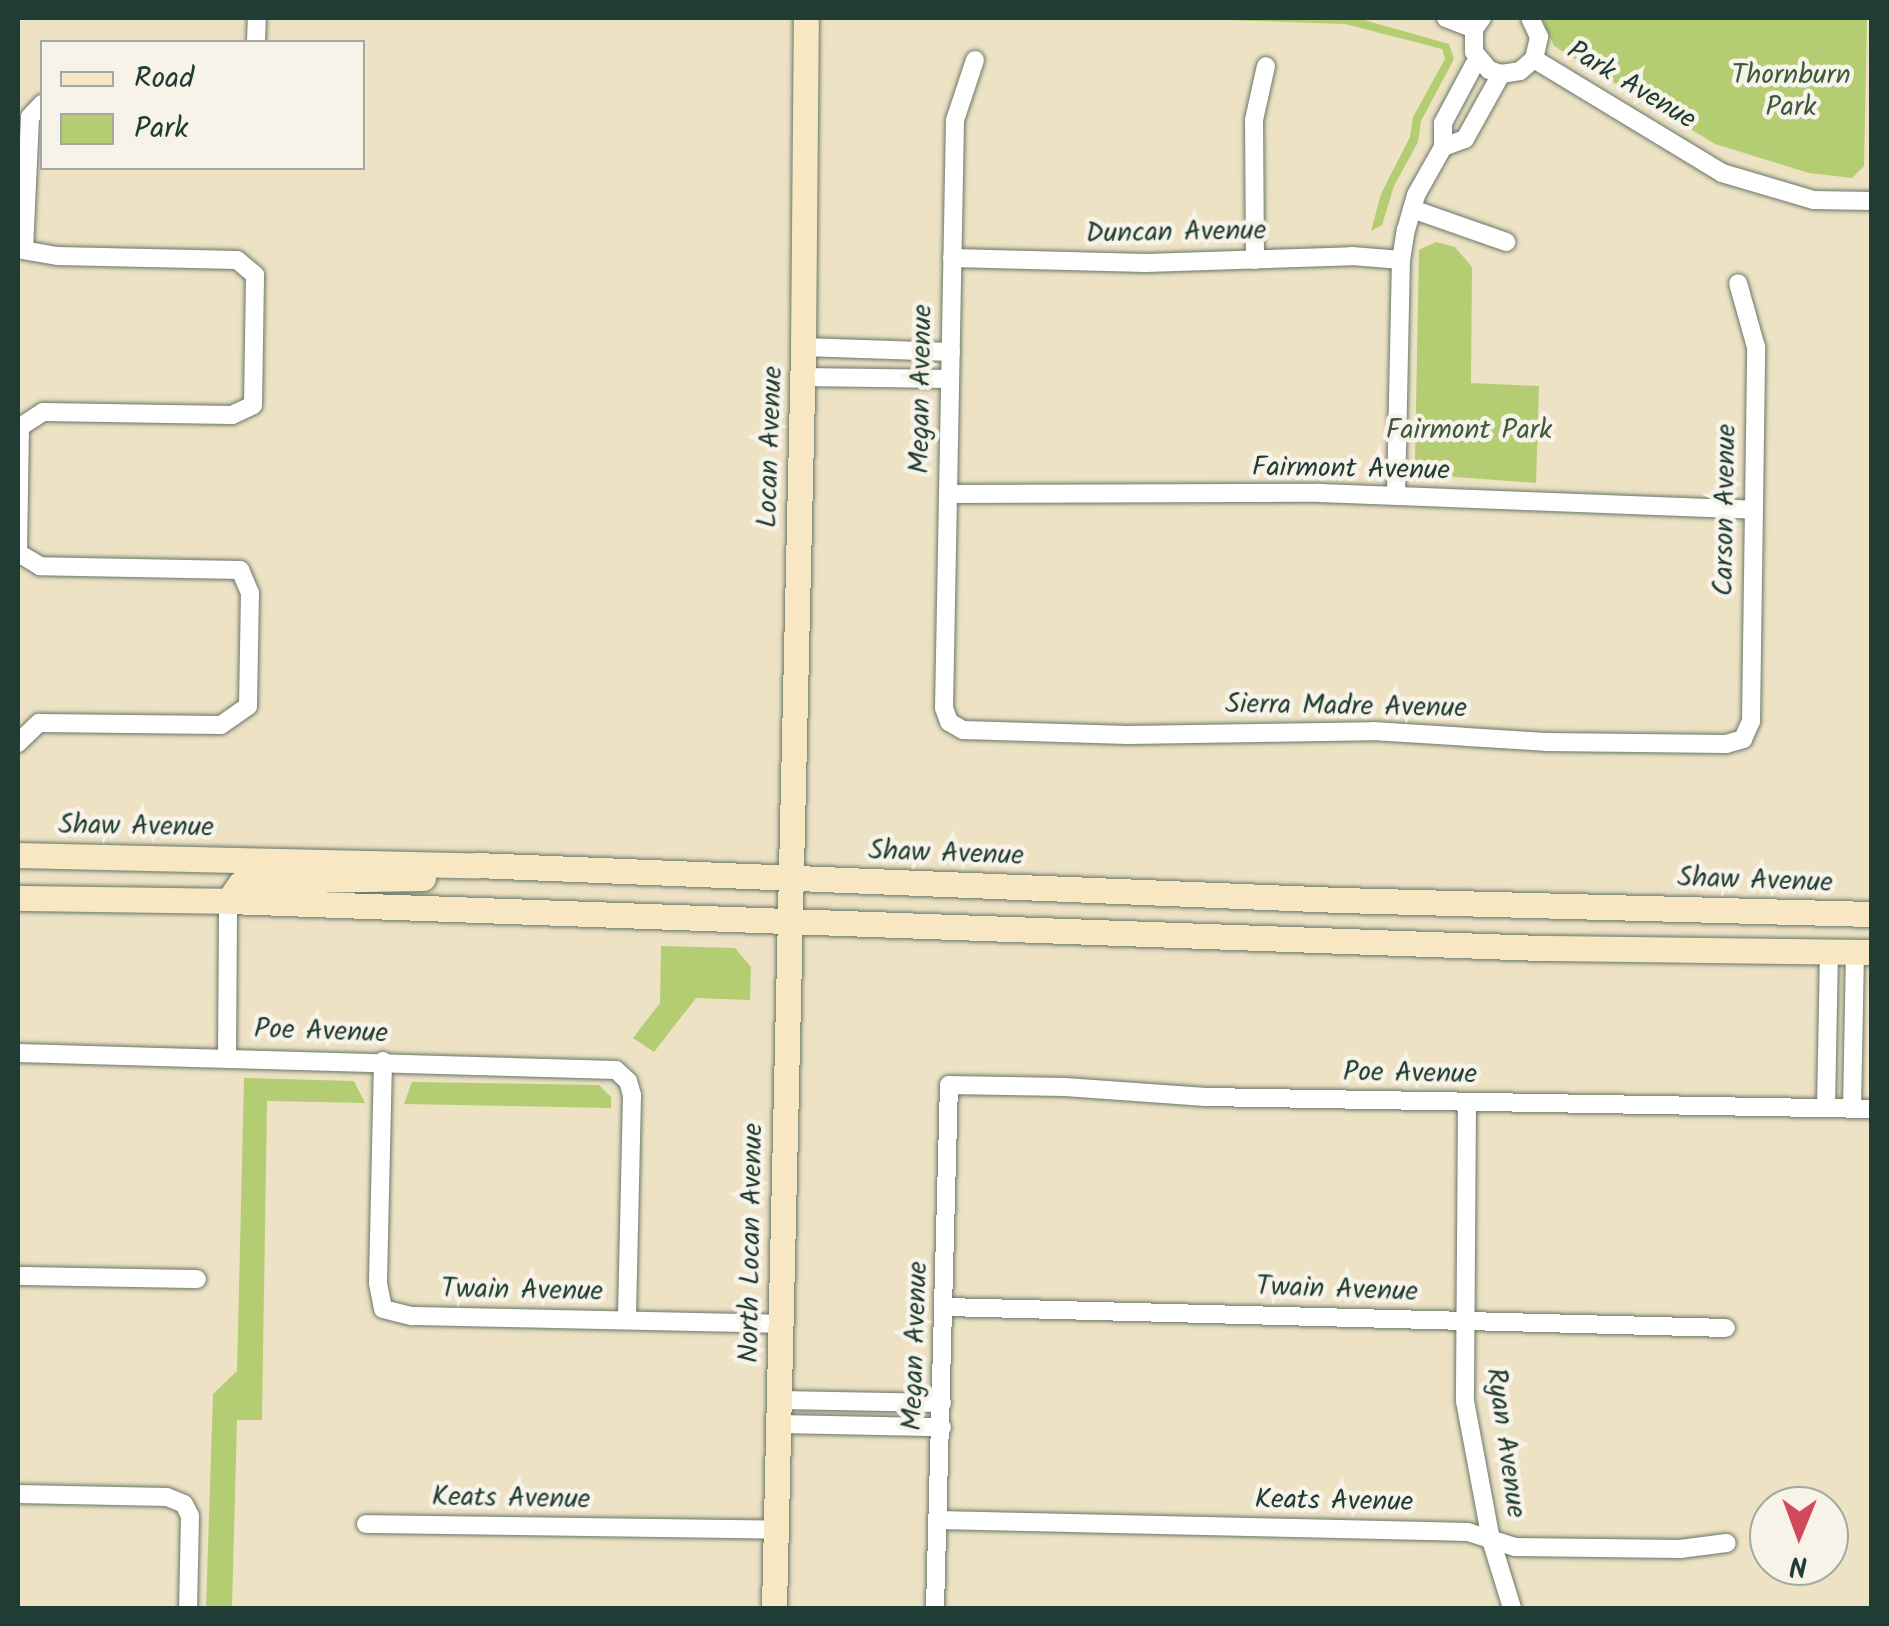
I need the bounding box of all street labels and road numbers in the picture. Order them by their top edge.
street label: Park Avenue [1560,34,1702,138]
street label: Duncan Avenue [1085,215,1267,251]
street label: Megan Avenue [904,304,940,474]
street label: Locan Avenue [751,365,791,529]
street label: Carson Avenue [1708,424,1744,596]
street label: Fairmont Avenue [1252,451,1450,489]
street label: Sierra Madre Avenue [1225,688,1467,726]
street label: Shaw Avenue [58,809,214,845]
street label: Shaw Avenue [868,834,1024,874]
street label: Shaw Avenue [1677,861,1833,901]
street label: Poe Avenue [253,1013,389,1051]
street label: Poe Avenue [1343,1056,1477,1092]
street label: North Locan Avenue [733,1123,771,1363]
street label: Megan Avenue [896,1261,936,1431]
street label: Twain Avenue [1255,1270,1419,1310]
street label: Twain Avenue [441,1273,603,1309]
street label: Ryan Avenue [1478,1366,1532,1520]
street label: Keats Avenue [431,1481,591,1517]
street label: Keats Avenue [1254,1484,1414,1520]

